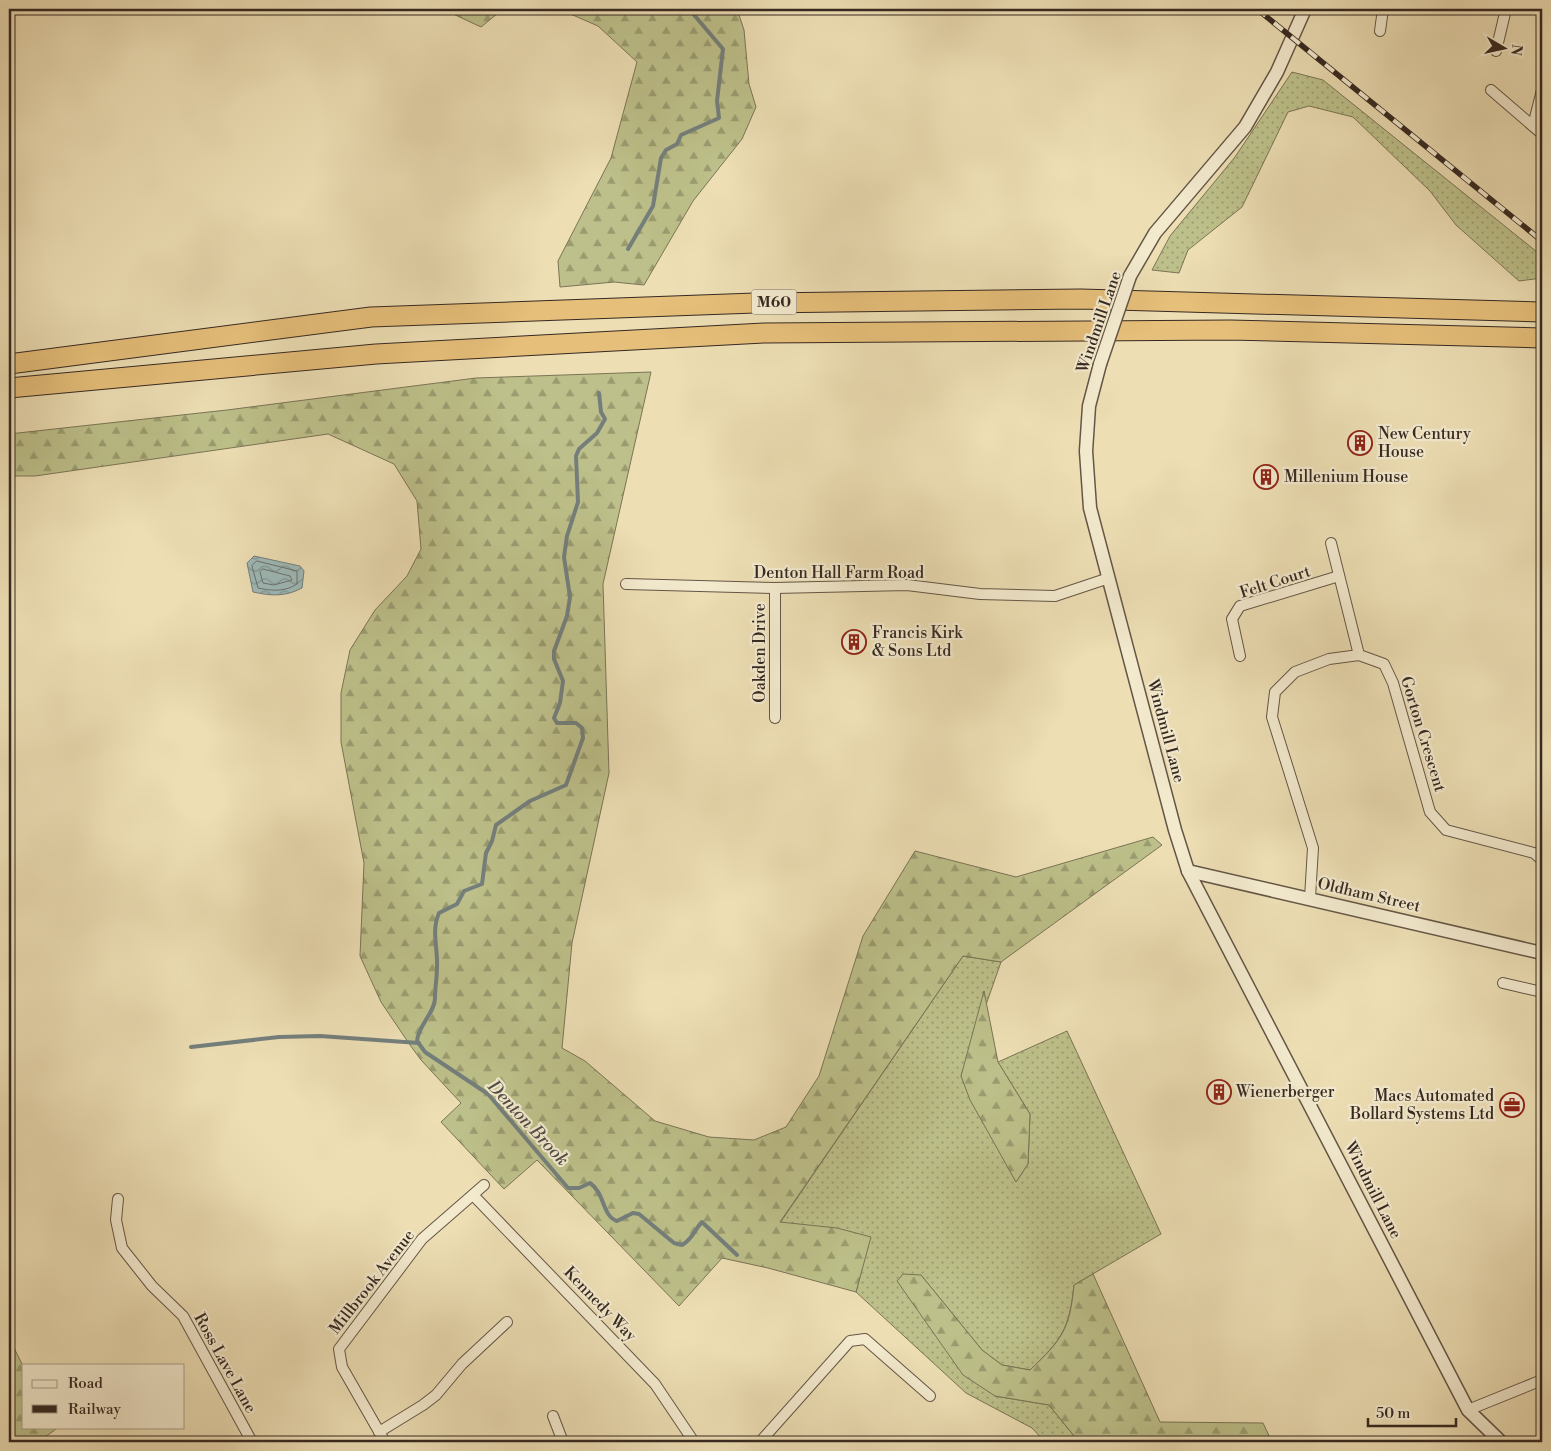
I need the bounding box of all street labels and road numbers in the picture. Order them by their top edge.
street label: Windmill Lane [1072,269,1126,376]
road number: M60 [752,290,796,314]
street label: Felt Court [1237,561,1313,603]
street label: Denton Hall Farm Road [754,563,924,583]
street label: Oakden Drive [750,603,770,703]
street label: Gorton Crescent [1396,674,1450,794]
street label: Windmill Lane [1142,676,1189,785]
street label: Oldham Street [1316,873,1423,917]
street label: Windmill Lane [1340,1137,1406,1242]
street label: Millbrook Avenue [325,1226,419,1338]
street label: Kennedy Way [559,1262,641,1346]
street label: Ross Lave Lane [189,1310,261,1416]

